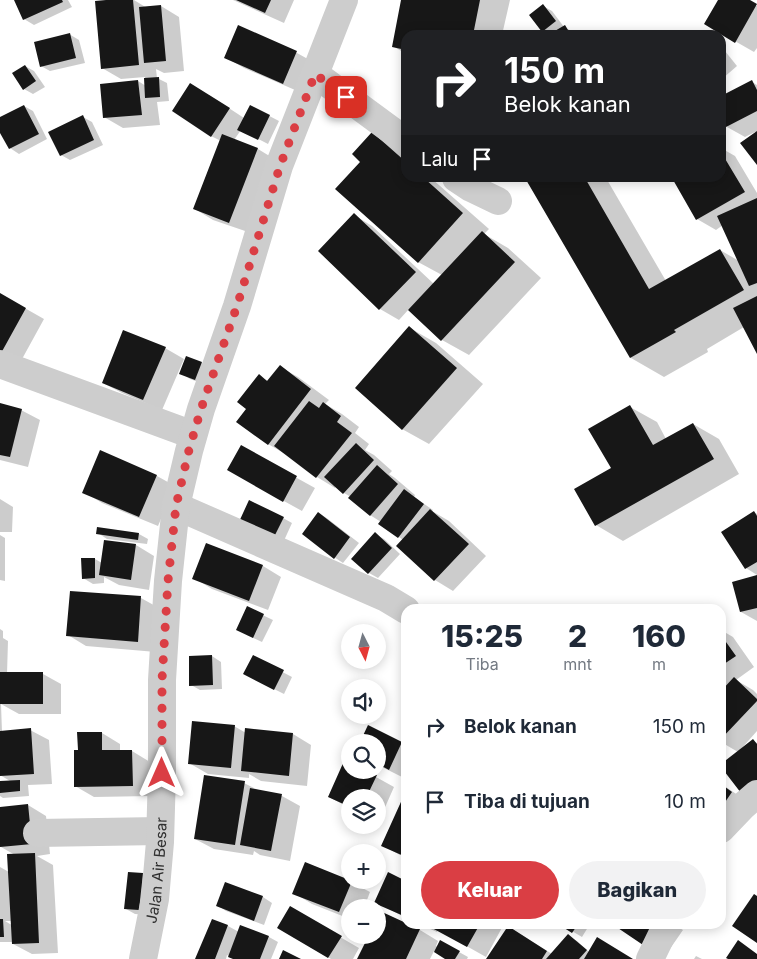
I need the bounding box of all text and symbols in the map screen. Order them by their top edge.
text: 150 m [504,49,605,91]
icon: right [421,50,486,115]
pin [325,76,367,118]
icon: arrive [332,83,360,111]
text: Belok kanan [504,91,631,117]
icon: arrive [468,145,496,173]
text: Lalu [421,148,458,171]
text: 15:25 [441,618,523,654]
text: 2 [568,618,587,654]
text: 160 [632,618,686,654]
north arrow [341,624,386,669]
map controls [341,624,386,944]
text: Tiba [466,654,499,674]
text: mnt [563,654,592,674]
text: m [652,654,666,674]
button: sound [341,679,386,724]
icon: right [421,713,449,741]
text: Belok kanan [464,715,577,738]
text: 150 m [653,715,706,738]
button: search [341,734,386,779]
position arrow [135,746,187,798]
icon: arrive [421,788,449,816]
button: layers [341,789,386,834]
text: Tiba di tujuan [464,790,590,813]
text: 10 m [664,790,706,813]
street label: Jalan Air Besar [141,816,170,925]
button: + [341,844,386,889]
button: Keluar [421,861,559,919]
button: Bagikan [569,861,706,919]
button: − [341,899,386,944]

